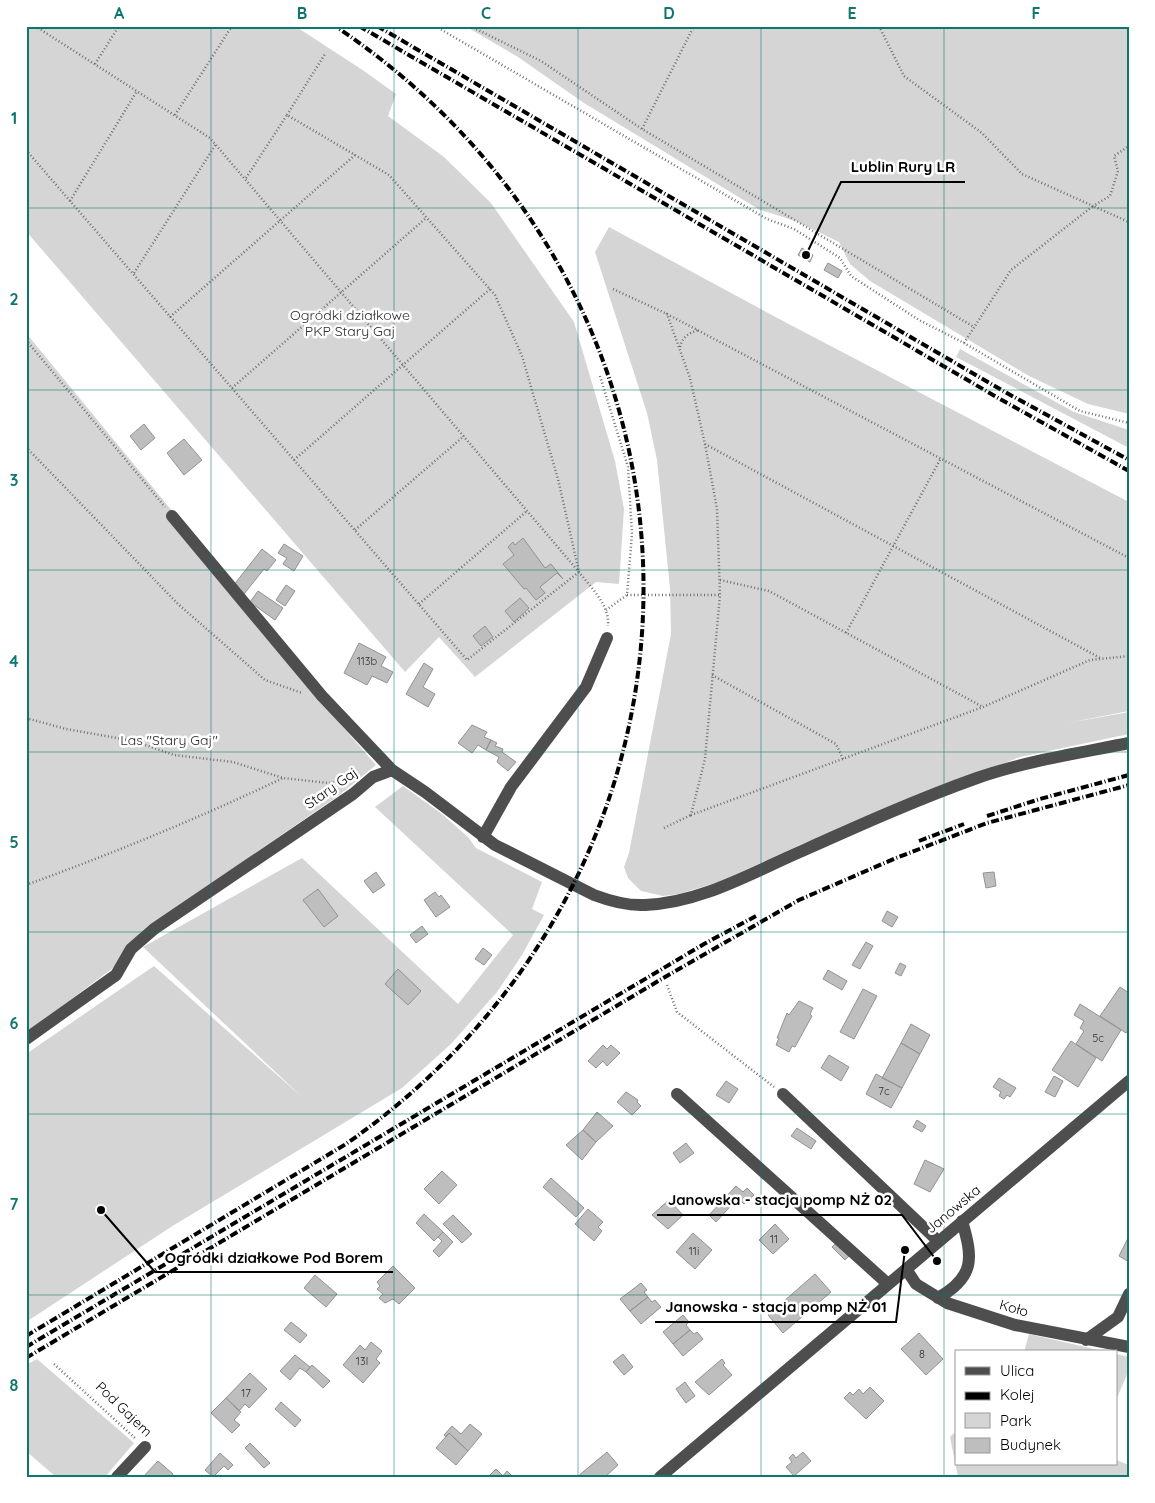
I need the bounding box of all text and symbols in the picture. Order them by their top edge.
text: A [114,3,125,23]
text: B [297,3,307,23]
text: C [481,3,491,23]
text: D [663,3,675,23]
text: E [847,3,857,23]
text: F [1032,3,1041,23]
text: 1 [11,108,17,128]
callout: Lublin Rury LR [841,152,965,182]
text: Lublin Rury LR [851,157,955,176]
text: 2 [9,289,19,309]
park label: Ogródki działkowe PKP Stary Gaj [290,306,410,340]
text: 3 [10,470,18,490]
text: 4 [9,651,19,671]
house number: 113b [357,654,378,668]
park label: Las "Stary Gaj" [120,731,218,749]
street label: Stary Gaj [301,763,361,813]
text: 5 [9,832,19,852]
text: 6 [10,1013,19,1033]
house number: 5c [1092,1031,1104,1045]
house number: 7c [878,1084,890,1098]
street label: Janowska [922,1181,984,1237]
callout: Janowska - stacja pomp NŻ 02 [657,1185,902,1215]
text: Janowska - stacja pomp NŻ 02 [668,1190,892,1209]
text: 7 [10,1194,19,1214]
house number: 11 [770,1232,778,1246]
callout: Ogródki działkowe Pod Borem [155,1242,393,1272]
house number: 11i [689,1244,699,1258]
text: Ogródki działkowe Pod Borem [165,1248,383,1267]
callout: Janowska - stacja pomp NŻ 01 [655,1292,896,1322]
street label: Koło [997,1295,1031,1321]
text: Janowska - stacja pomp NŻ 01 [665,1297,887,1316]
house number: 8 [919,1347,925,1361]
legend [955,1350,1118,1466]
house number: 13l [356,1354,368,1368]
text: Ulica [1000,1361,1034,1380]
text: 8 [10,1375,19,1395]
street label: Pod Gajem [92,1378,156,1440]
text: Kolej [1000,1385,1035,1404]
house number: 17 [241,1386,251,1400]
text: Park [1000,1411,1032,1430]
text: Budynek [1000,1435,1061,1454]

